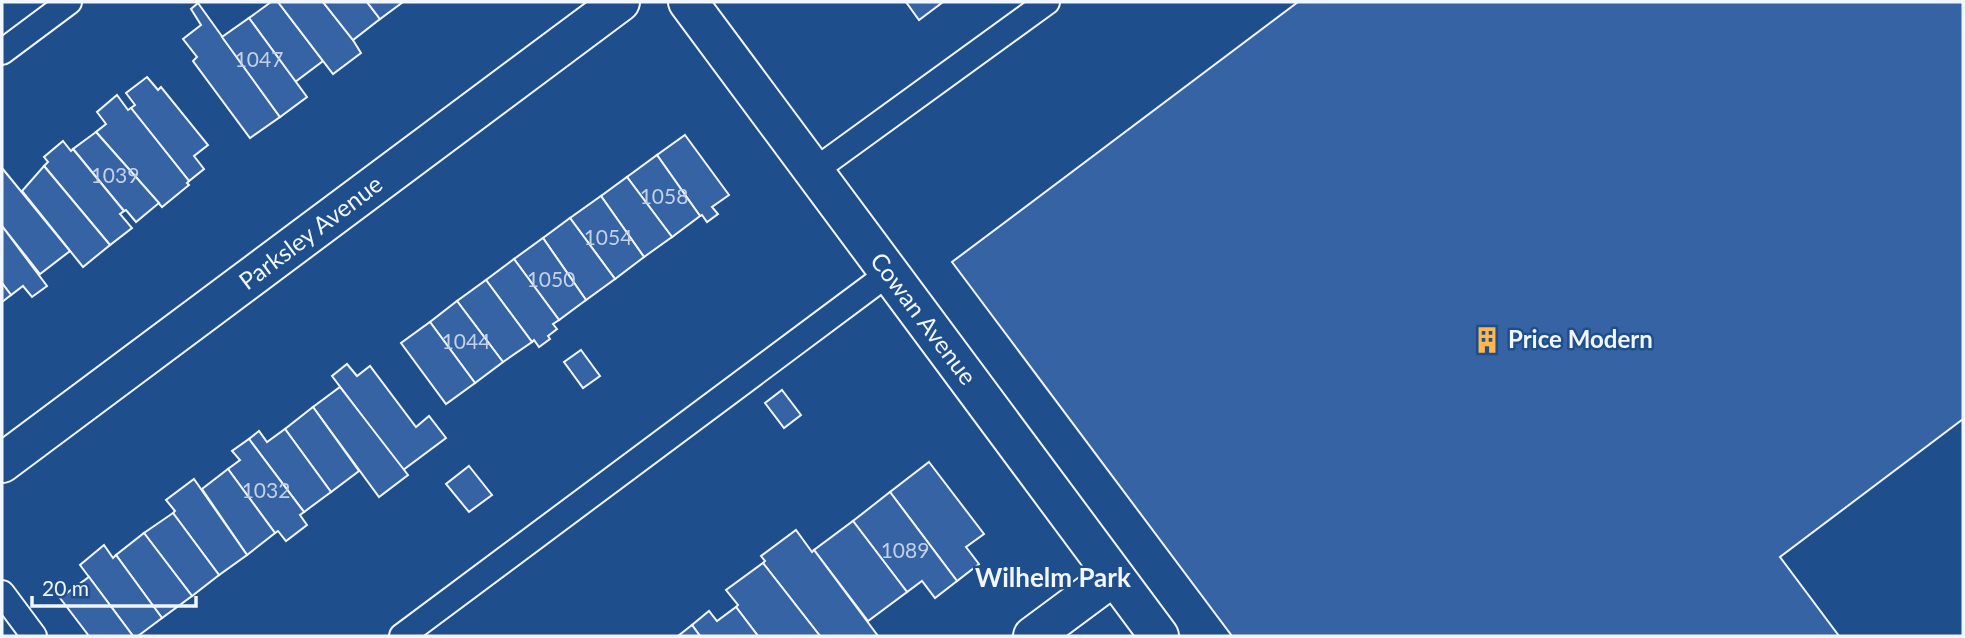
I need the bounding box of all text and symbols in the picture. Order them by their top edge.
house number: 1047 [235,46,283,71]
house number: 1039 [91,162,139,187]
street label: Parksley Avenue [233,168,387,295]
house number: 1058 [640,183,688,208]
house number: 1054 [584,224,632,249]
street label: Cowan Avenue [865,246,983,390]
house number: 1050 [527,266,575,291]
place label: Price Modern [1508,324,1653,353]
building icon: Price Modern [1472,325,1502,355]
house number: 1044 [442,328,490,353]
house number: 1032 [242,477,290,502]
house number: 1089 [881,537,929,562]
district label: Wilhelm Park [975,561,1131,593]
scale bar [32,564,196,608]
text: 20 m [42,575,89,600]

